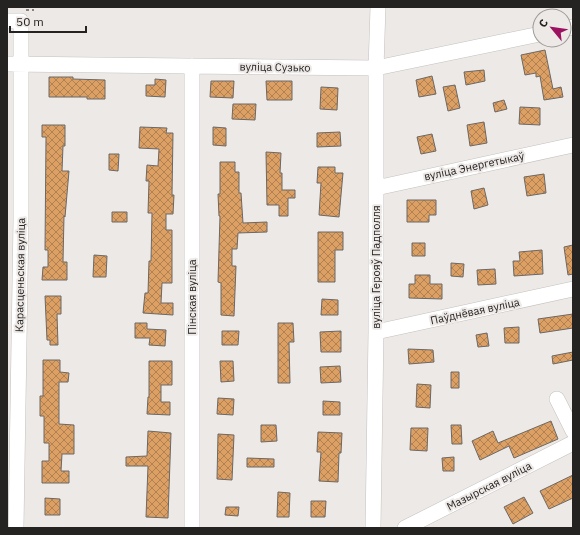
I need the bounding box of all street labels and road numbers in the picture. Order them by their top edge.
street label: вуліца Сузько [239,59,311,75]
street label: вуліца Энергетыкаў [423,148,526,183]
street label: вуліца Герояў Падполля [369,205,383,329]
street label: Карасценьская вуліца [12,218,28,332]
street label: Пінская вуліца [185,259,199,335]
street label: Паўднёвая вуліца [429,295,521,327]
street label: Мазырская вуліца [444,459,534,513]

